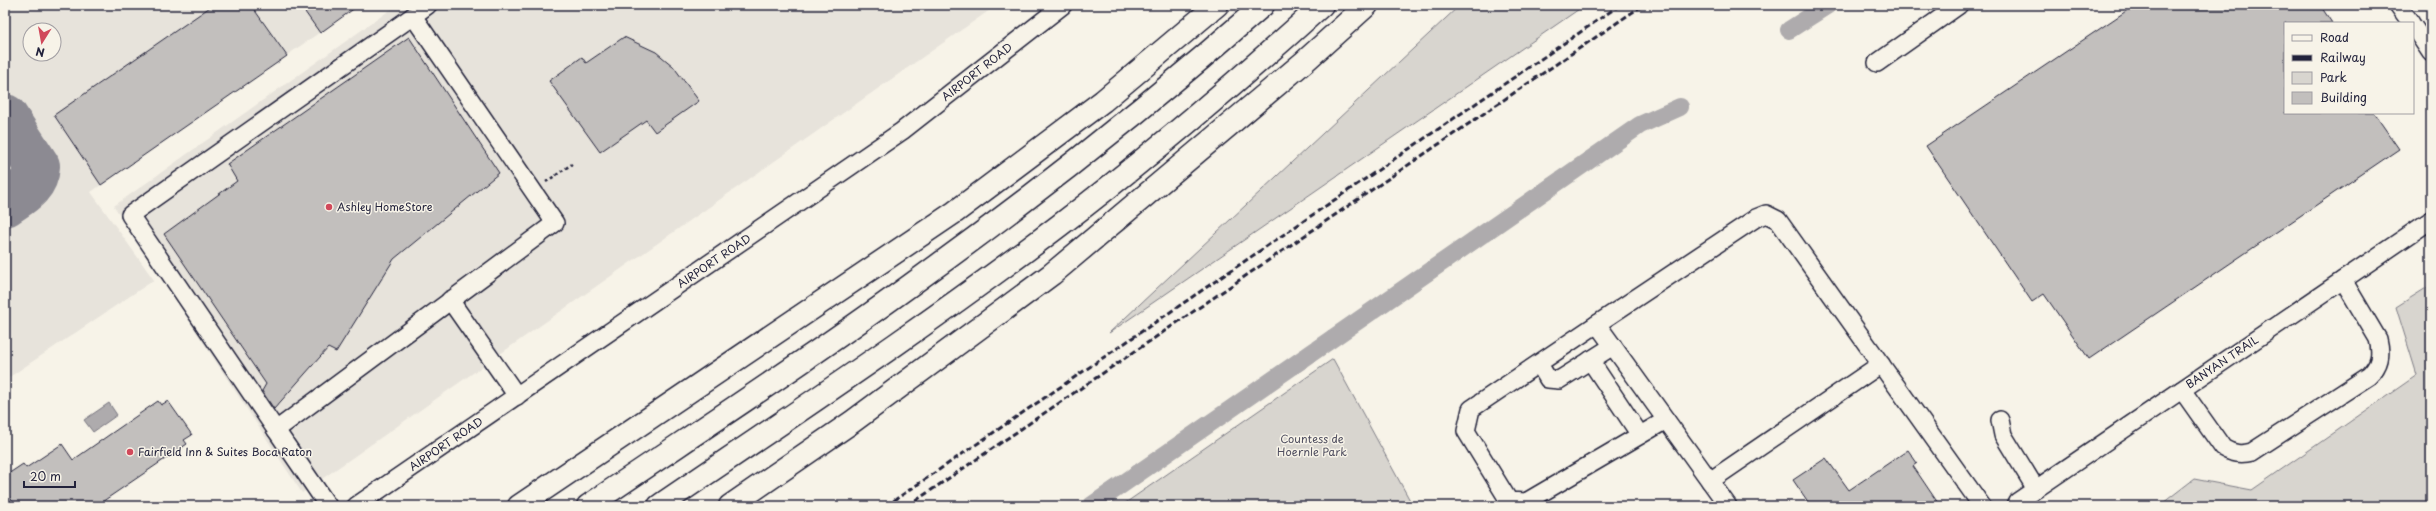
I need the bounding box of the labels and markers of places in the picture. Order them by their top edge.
place label: Ashley HomeStore [337,198,433,215]
marker: Ashley HomeStore [324,202,334,212]
place label: Fairfield Inn & Suites Boca Raton [138,443,312,460]
marker: Fairfield Inn & Suites Boca Raton [125,447,135,457]

